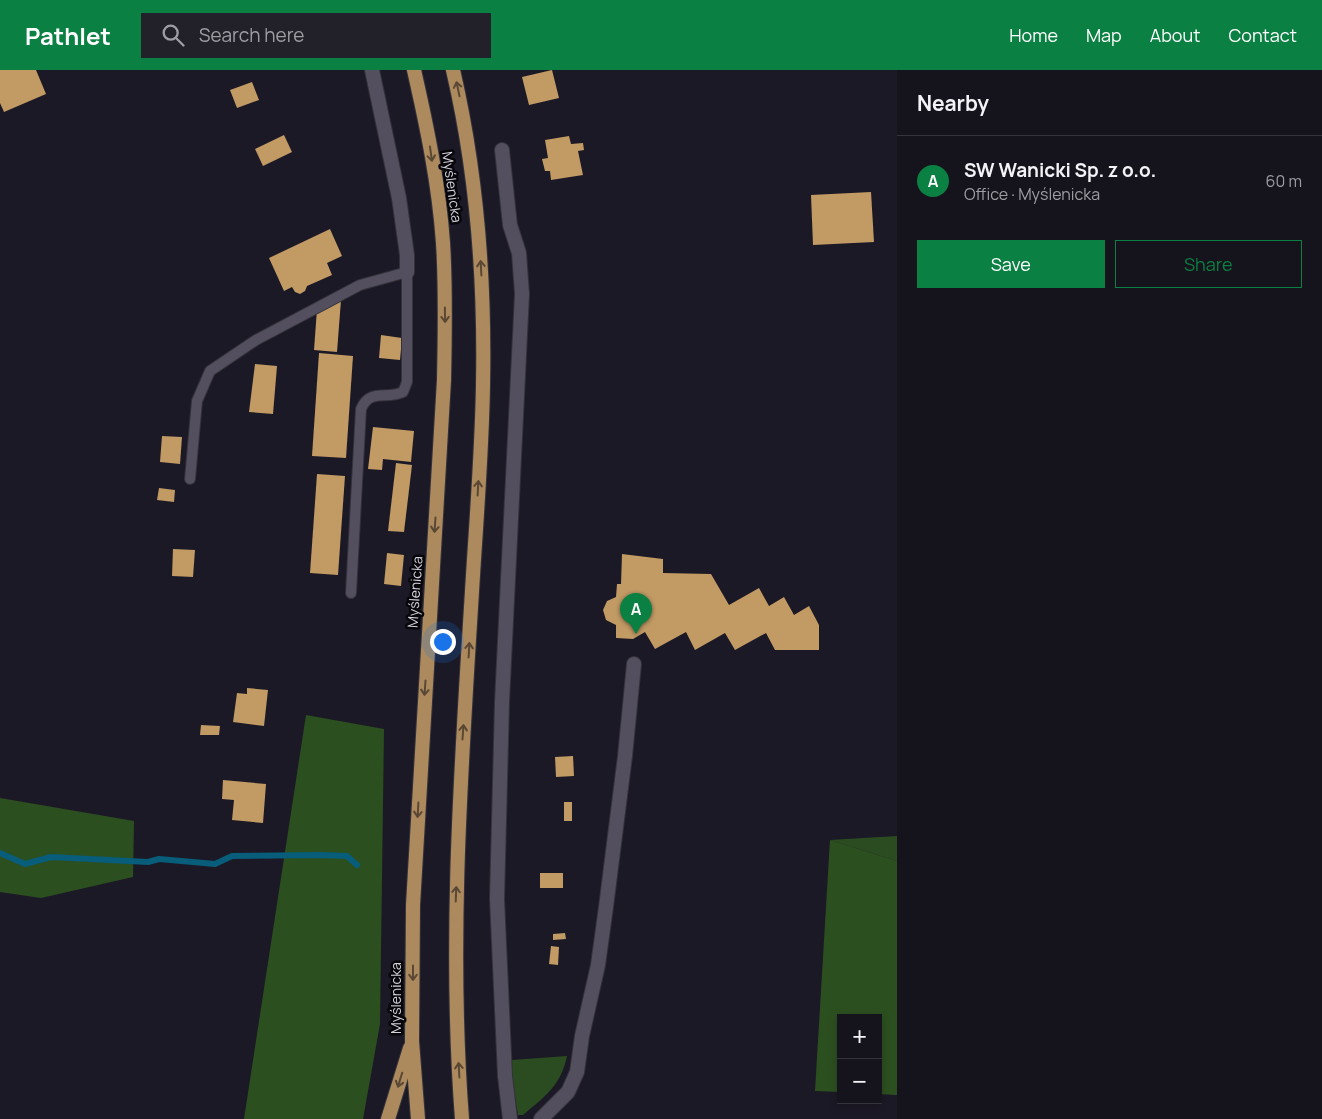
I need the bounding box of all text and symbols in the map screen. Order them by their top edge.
search box [141,13,491,58]
text: Pathlet [25,19,111,52]
icon: search [159,21,187,49]
text: Search here [199,22,304,48]
text: Home [1009,23,1058,47]
text: Map [1086,23,1122,47]
text: About [1150,23,1200,47]
text: Contact [1228,23,1297,47]
one-way arrow [452,82,462,98]
text: Nearby [917,89,989,117]
one-way arrow [427,145,437,161]
street label: Myślenicka [438,150,467,224]
text: SW Wanicki Sp. z o.o. [964,157,1156,183]
text: A [928,170,938,192]
text: 60 m [1266,170,1302,192]
text: Office · Myślenicka [964,183,1100,205]
button: Save [917,240,1105,288]
button: Share [1115,240,1302,288]
one-way arrow [476,260,485,276]
one-way arrow [440,307,450,323]
one-way arrow [474,480,483,496]
one-way arrow [431,517,440,533]
street label: Myślenicka [403,555,426,628]
pin: A [620,593,652,634]
your location [430,629,456,655]
one-way arrow [464,642,473,658]
one-way arrow [421,679,430,695]
one-way arrow [459,724,468,740]
one-way arrow [414,802,423,818]
one-way arrow [452,887,461,903]
street label: Myślenicka [386,962,405,1034]
one-way arrow [408,964,418,980]
map controls [837,1014,882,1104]
button: + [837,1014,882,1059]
button: − [837,1059,882,1104]
one-way arrow [455,1063,464,1079]
one-way arrow [395,1071,405,1087]

